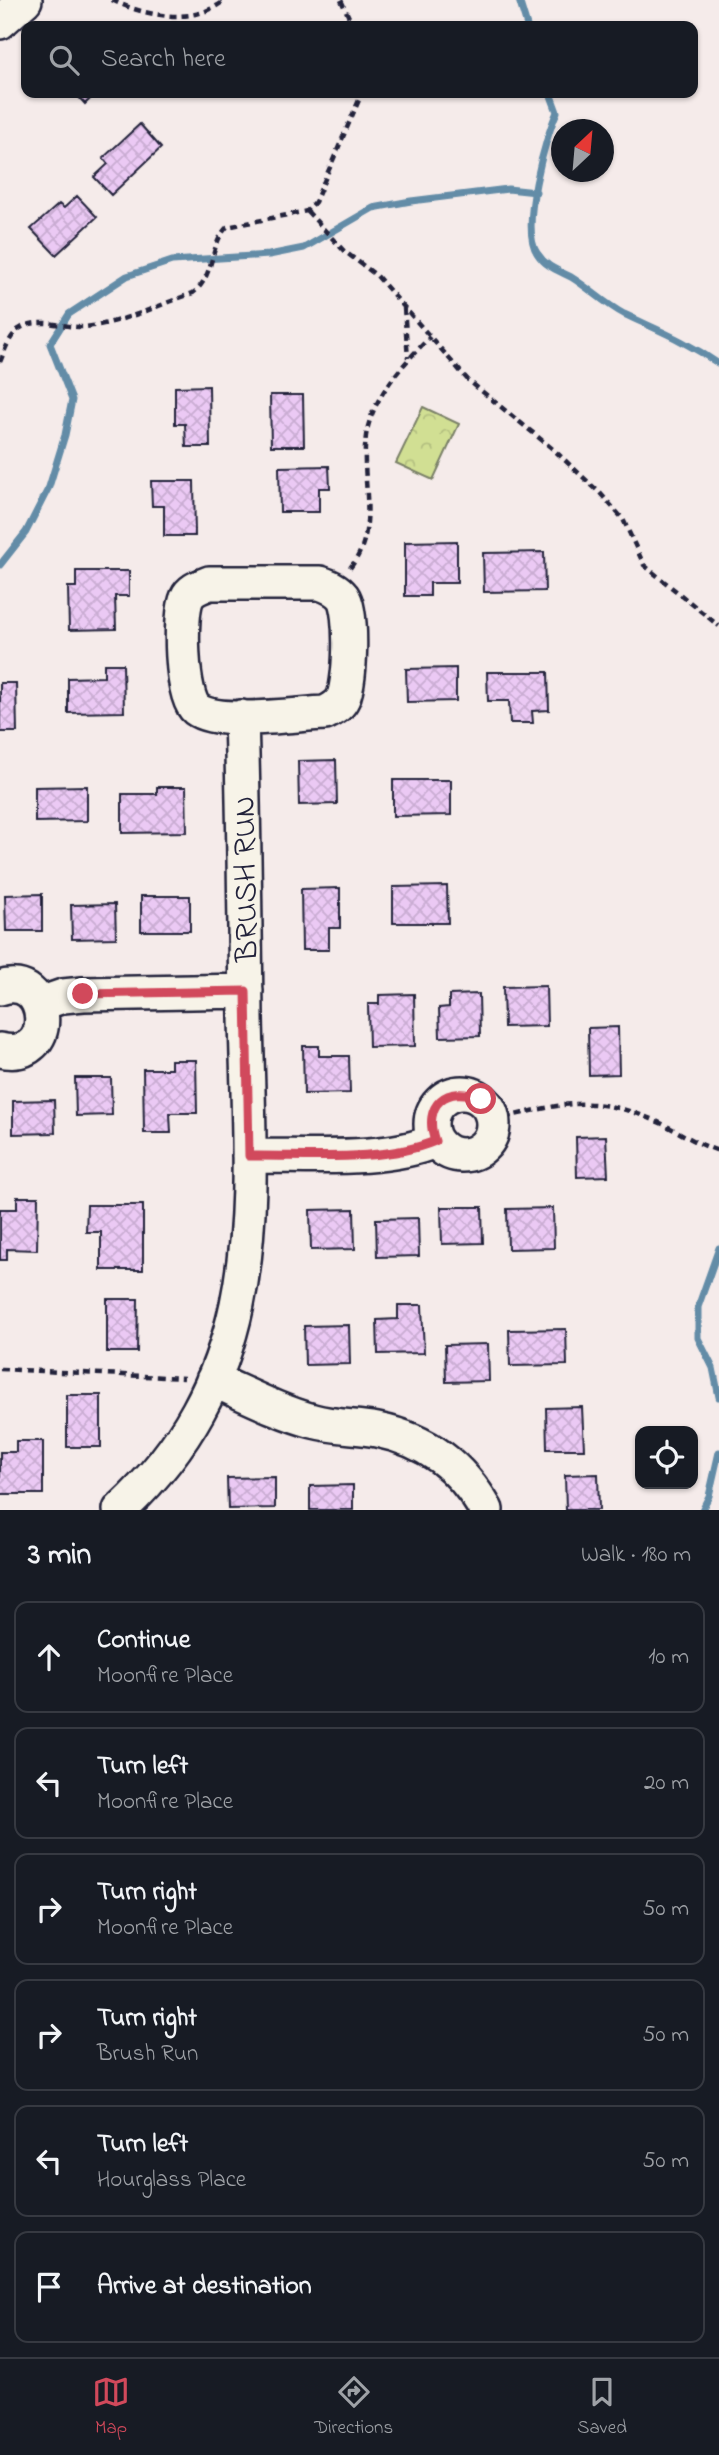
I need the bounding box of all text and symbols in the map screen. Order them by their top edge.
search box [21,21,698,98]
icon: search [45,41,83,79]
text: Search here [101,41,226,79]
north arrow [551,119,614,182]
street label: BRUSH RUN [223,795,272,963]
route end [67,978,98,1009]
route start [465,1083,496,1114]
map controls [635,1426,698,1489]
button: locate [635,1426,698,1489]
text: 3 min [28,1534,91,1578]
text: Walk · 180 m [581,1539,691,1572]
text: Continue [97,1622,190,1660]
icon: ahead [30,1638,68,1676]
text: 10 m [648,1641,689,1674]
text: Moonfire Place [97,1660,233,1693]
text: Turn left [97,1748,188,1786]
icon: left [30,1764,68,1802]
text: 20 m [644,1767,689,1800]
text: Moonfire Place [97,1786,233,1819]
text: Turn right [97,1874,197,1912]
icon: right [30,1890,68,1928]
text: 50 m [642,1893,689,1926]
text: Moonfire Place [97,1912,233,1945]
text: Turn right [97,2000,197,2038]
icon: right [30,2016,68,2054]
text: 50 m [642,2019,689,2052]
text: Brush Run [97,2038,198,2071]
text: Turn left [97,2126,188,2164]
icon: left [30,2142,68,2180]
text: 50 m [642,2145,689,2178]
text: Hourglass Place [97,2164,246,2197]
icon: arrive [30,2268,68,2306]
text: Arrive at destination [97,2268,312,2306]
tab: Map [92,2373,130,2442]
tab: Directions [314,2373,393,2442]
tab: Saved [577,2373,627,2442]

